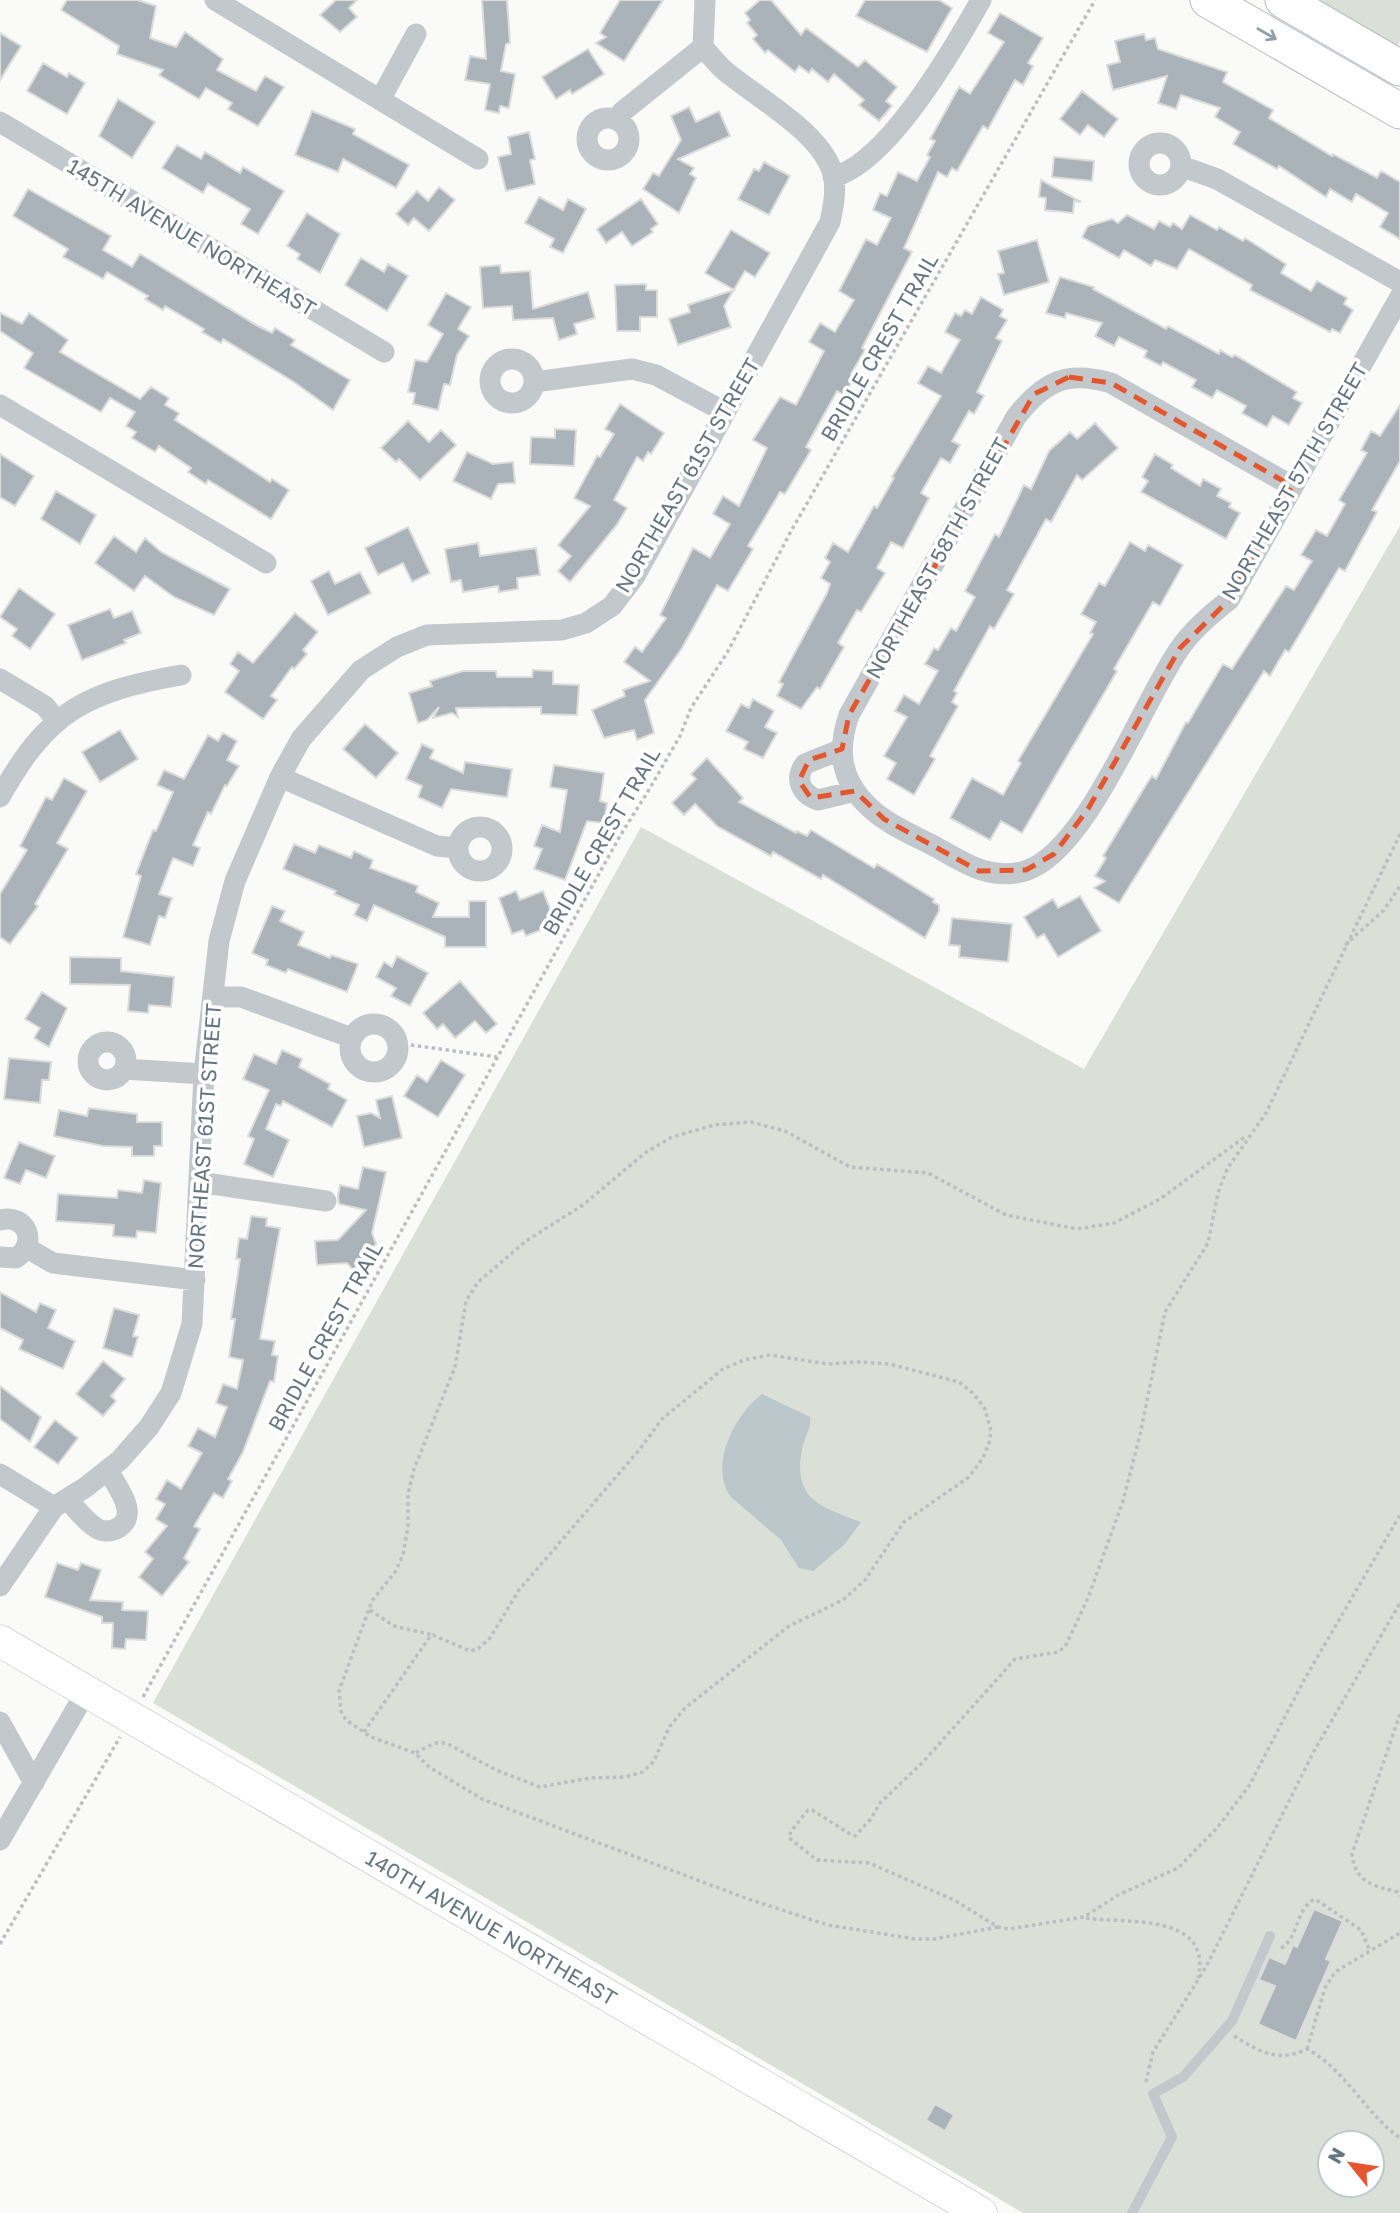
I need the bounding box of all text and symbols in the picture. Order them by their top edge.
one-way arrow [1256,28,1277,41]
street label: 145TH AVENUE NORTHEAST [63,152,321,322]
street label: BRIDLE CREST TRAIL [815,248,943,446]
street label: NORTHEAST 61ST STREET [609,353,765,597]
street label: NORTHEAST 57TH STREET [1215,358,1373,604]
street label: NORTHEAST 58TH STREET [860,433,1014,683]
street label: BRIDLE CREST TRAIL [537,742,665,940]
street label: NORTHEAST 61ST STREET [182,1002,226,1270]
street label: BRIDLE CREST TRAIL [262,1237,388,1435]
street label: 140TH AVENUE NORTHEAST [361,1844,622,2011]
north arrow [1316,2129,1386,2199]
text: N [1322,2143,1349,2167]

